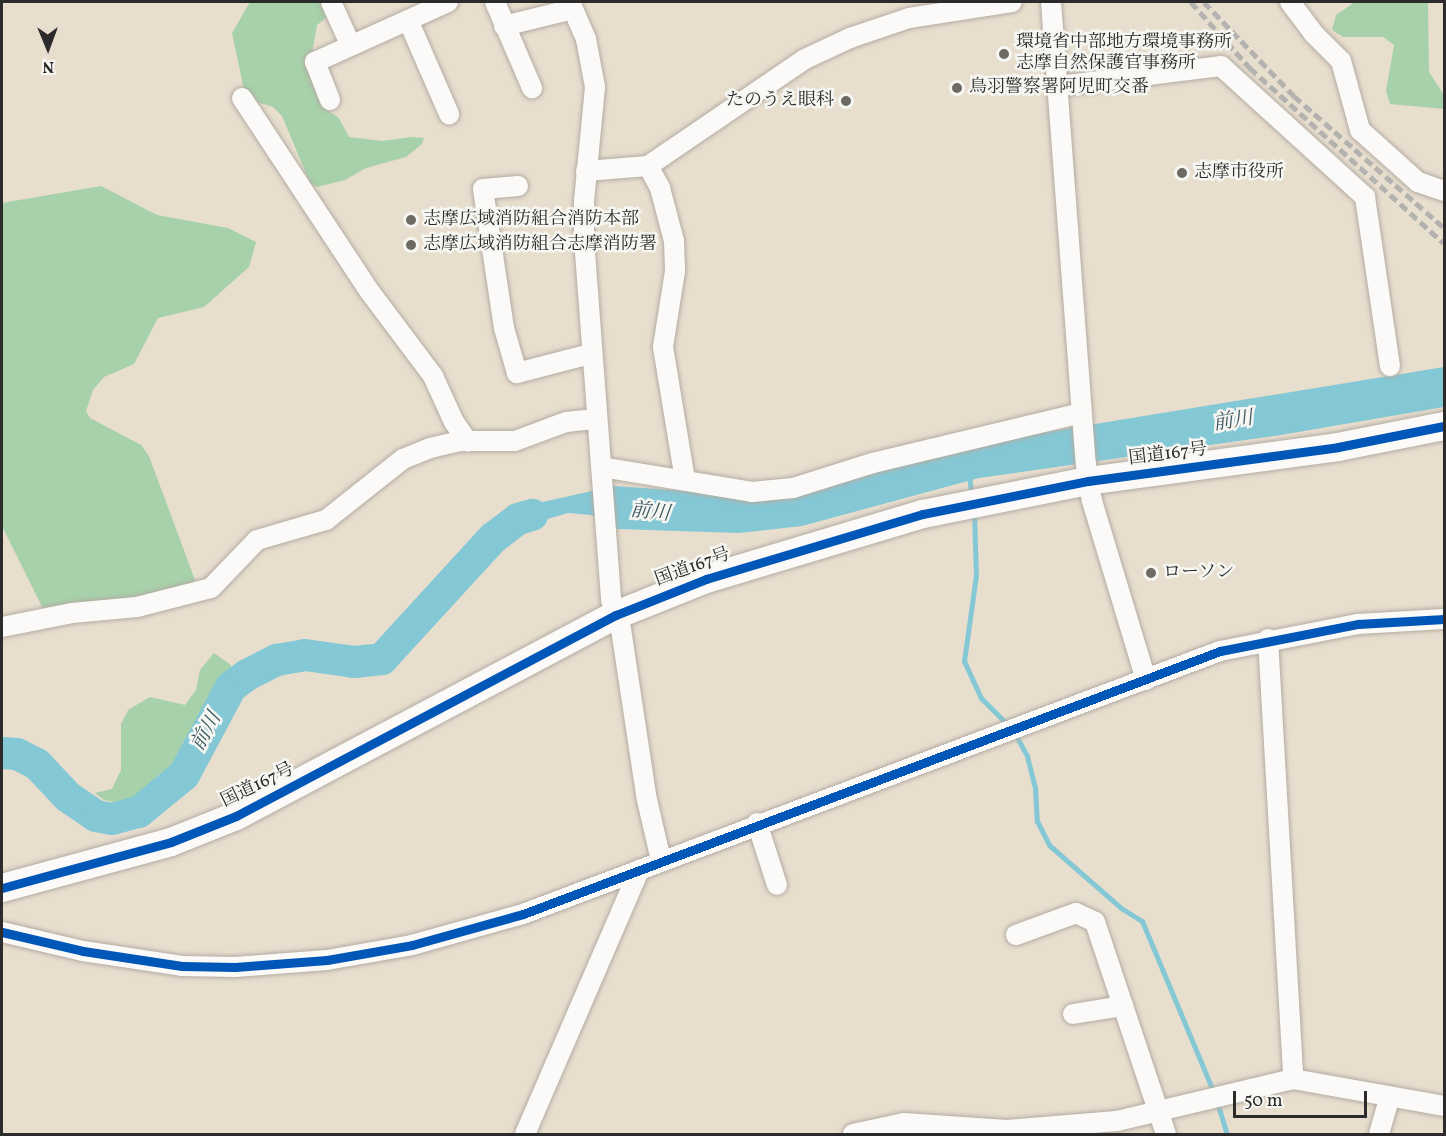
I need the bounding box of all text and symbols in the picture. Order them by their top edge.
north arrow [18,18,78,78]
place label: 環境省中部地方環境事務所 志摩自然保護官事務所 [1016,33,1232,76]
marker: 環境省中部地方環境事務所 志摩自然保護官事務所 [997,47,1011,61]
text: N [42,55,54,77]
place label: 鳥羽警察署阿児町交番 [969,77,1149,99]
marker: 鳥羽警察署阿児町交番 [950,81,964,95]
place label: たのうえ眼科 [726,90,834,112]
marker: たのうえ眼科 [839,94,853,108]
place label: 志摩市役所 [1194,162,1284,184]
marker: 志摩市役所 [1175,166,1189,180]
place label: 志摩広域消防組合消防本部 [423,209,639,231]
marker: 志摩広域消防組合消防本部 [404,213,418,227]
place label: 志摩広域消防組合志摩消防署 [423,234,657,256]
marker: 志摩広域消防組合志摩消防署 [404,238,418,252]
water label: 前川 [1211,407,1255,437]
street label: 国道167号 [1128,439,1208,471]
water label: 前川 [629,499,671,527]
street label: 国道167号 [652,544,734,592]
place label: ローソン [1163,562,1235,584]
marker: ローソン [1144,566,1158,580]
water label: 前川 [187,709,227,755]
street label: 国道167号 [218,759,298,813]
scale bar [1236,1079,1370,1117]
text: 50 m [1244,1089,1283,1114]

